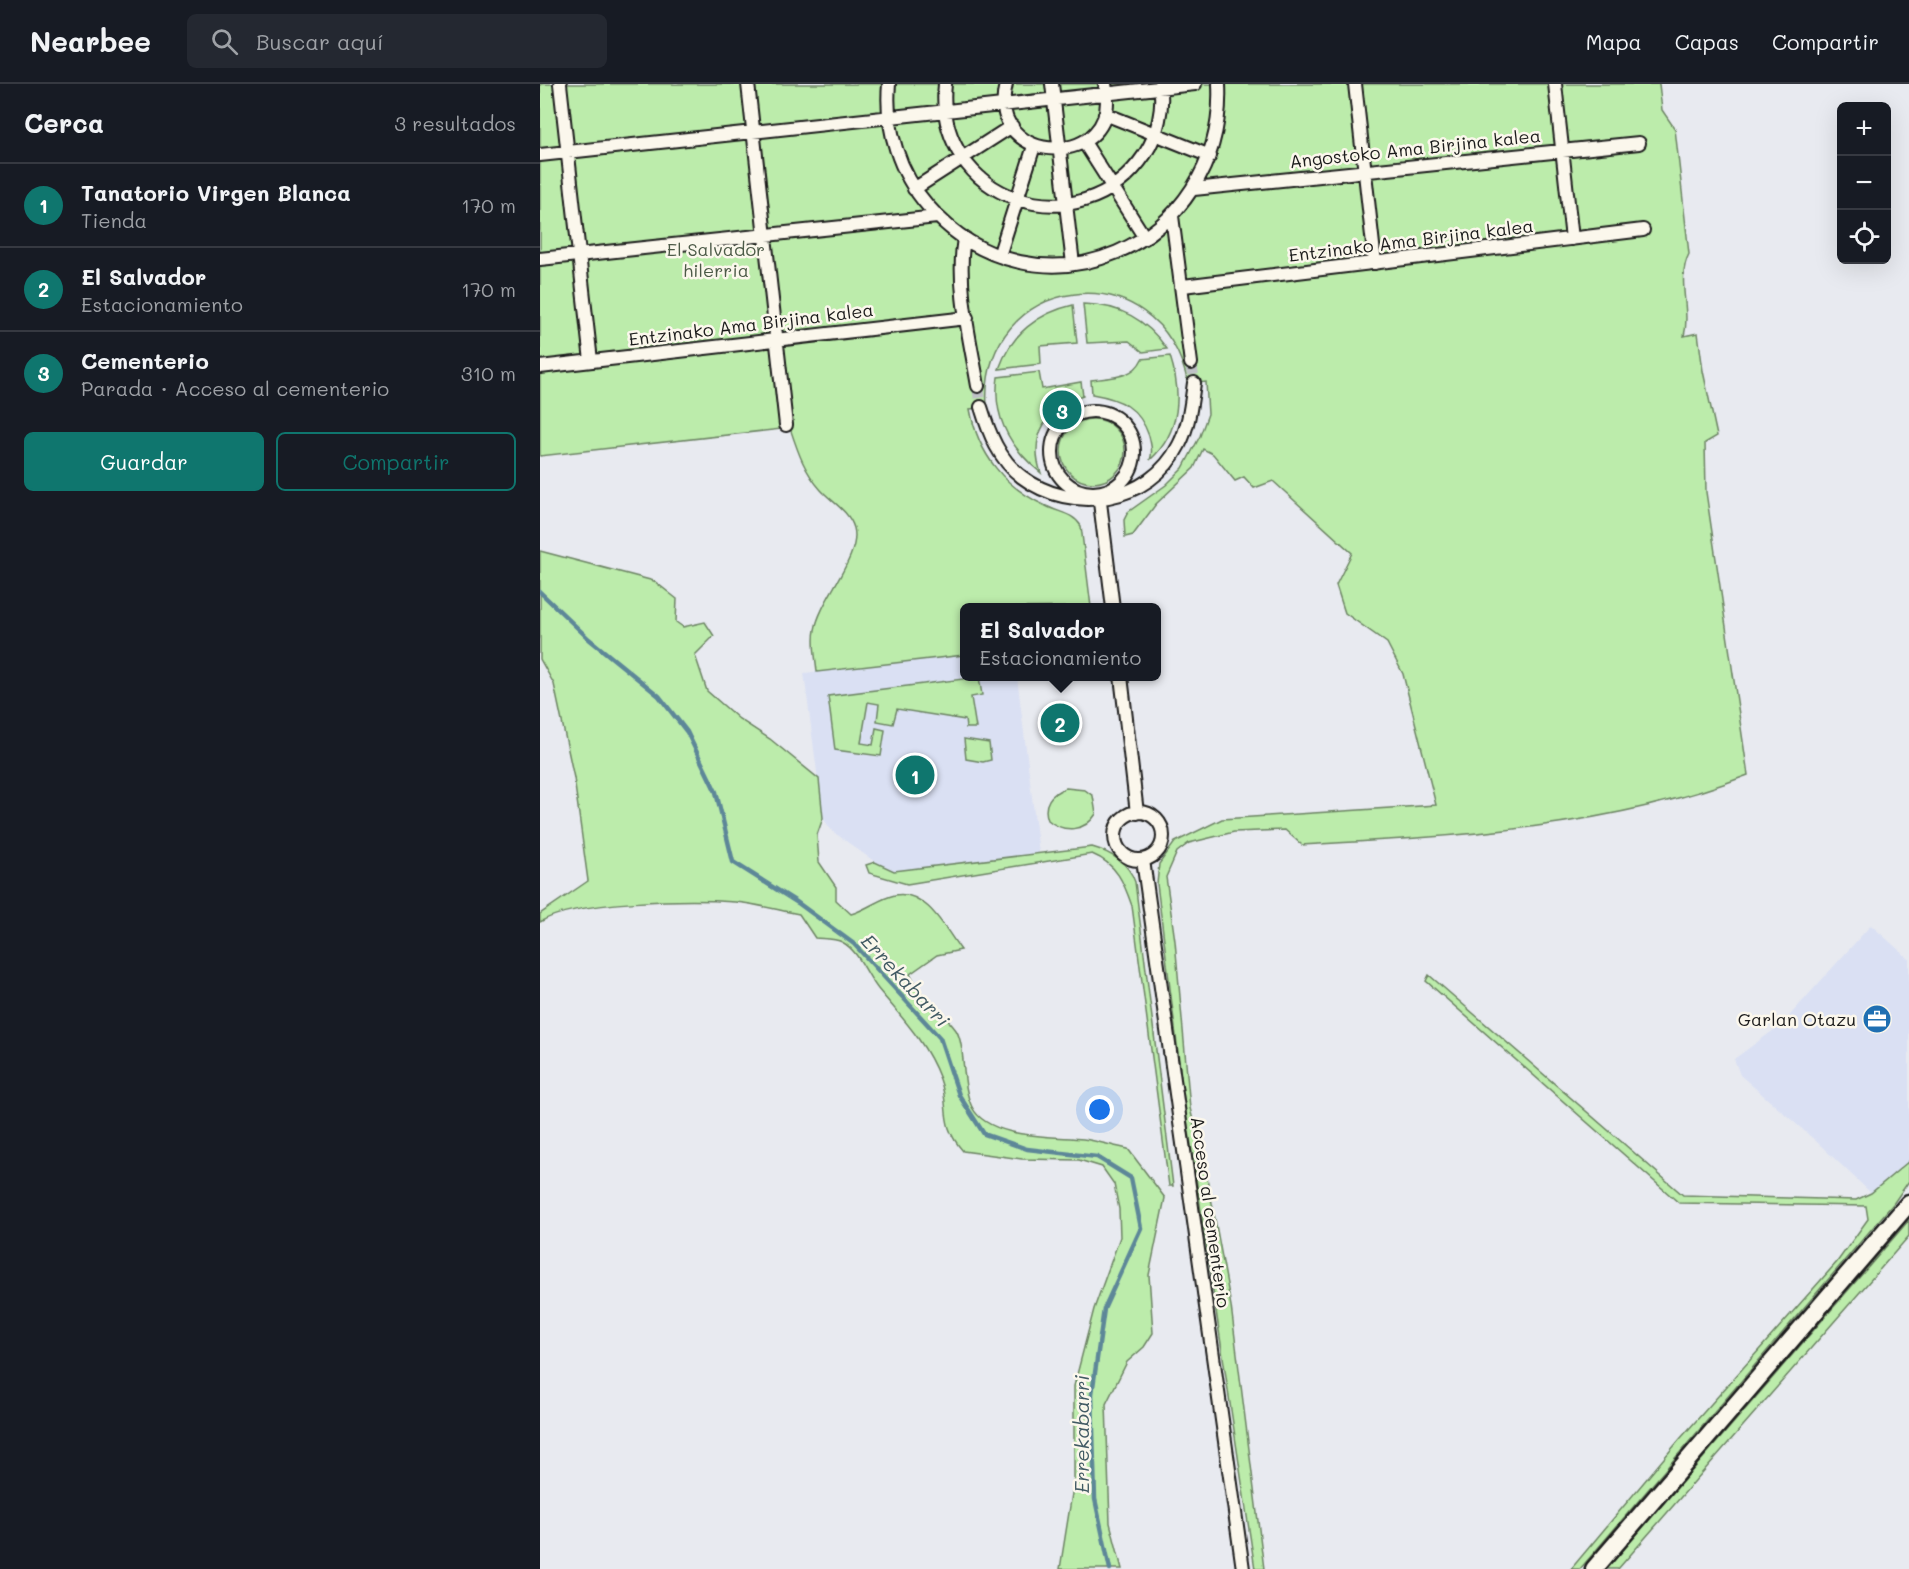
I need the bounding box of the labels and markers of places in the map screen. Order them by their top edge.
pin: 3 [1042,388,1082,432]
pin: 2 [1040,700,1080,746]
pin: 1 [896,752,934,798]
office icon: Garlan Otazu [1861,1003,1893,1035]
place label: Garlan Otazu [1738,1007,1856,1031]

